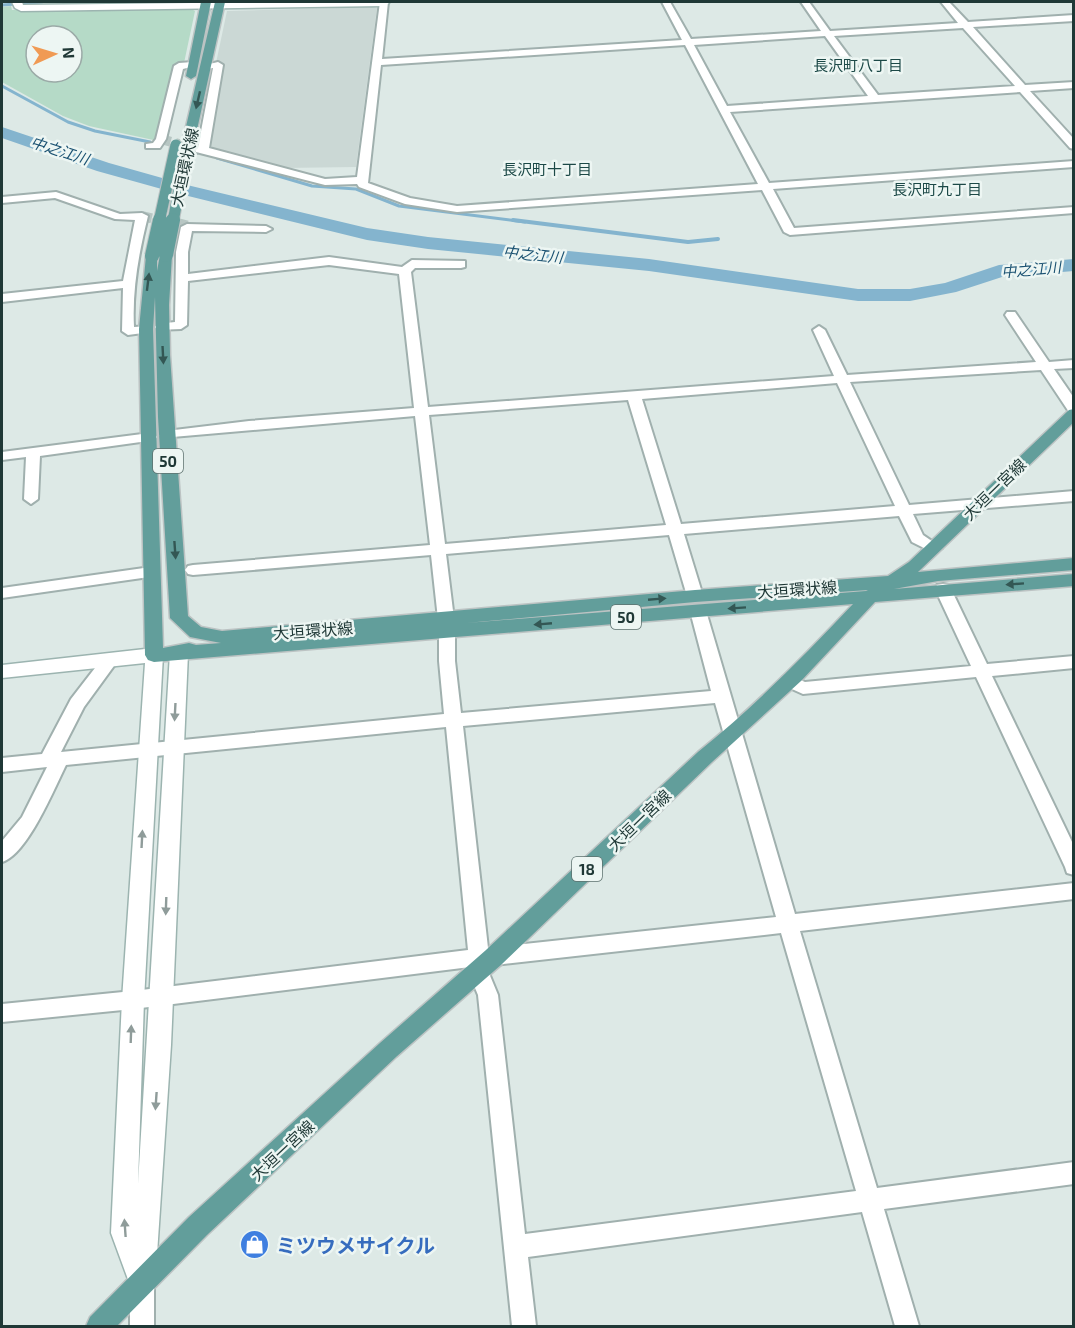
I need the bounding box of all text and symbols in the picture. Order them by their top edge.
north arrow [24,24,84,84]
text: N [60,46,79,59]
district label: 長沢町八丁目 [813,56,903,74]
one-way arrow [193,90,202,109]
street label: 大垣環状線 [166,126,202,208]
water label: 中之江川 [29,132,93,168]
district label: 長沢町十丁目 [502,160,592,178]
district label: 長沢町九丁目 [892,180,982,198]
water label: 中之江川 [502,242,566,266]
water label: 中之江川 [1000,257,1064,281]
one-way arrow [144,272,153,291]
one-way arrow [158,346,167,365]
road number: 50 [153,449,183,473]
street label: 大垣一宮線 [959,454,1029,524]
one-way arrow [170,540,179,559]
street label: 大垣環状線 [756,577,838,601]
one-way arrow [1006,579,1025,588]
one-way arrow [647,594,666,604]
one-way arrow [728,604,747,613]
road number: 50 [611,605,641,629]
street label: 大垣環状線 [272,618,354,642]
one-way arrow [533,619,552,629]
one-way arrow [171,702,180,721]
street label: 大垣一宮線 [604,785,674,855]
one-way arrow [137,829,146,848]
road number: 18 [572,857,602,881]
one-way arrow [162,897,171,916]
one-way arrow [127,1024,136,1043]
one-way arrow [151,1092,161,1111]
street label: 大垣一宮線 [246,1116,318,1184]
one-way arrow [120,1219,130,1238]
shop icon: ミツウメサイクル [239,1229,271,1261]
place label: ミツウメサイクル [276,1233,435,1257]

